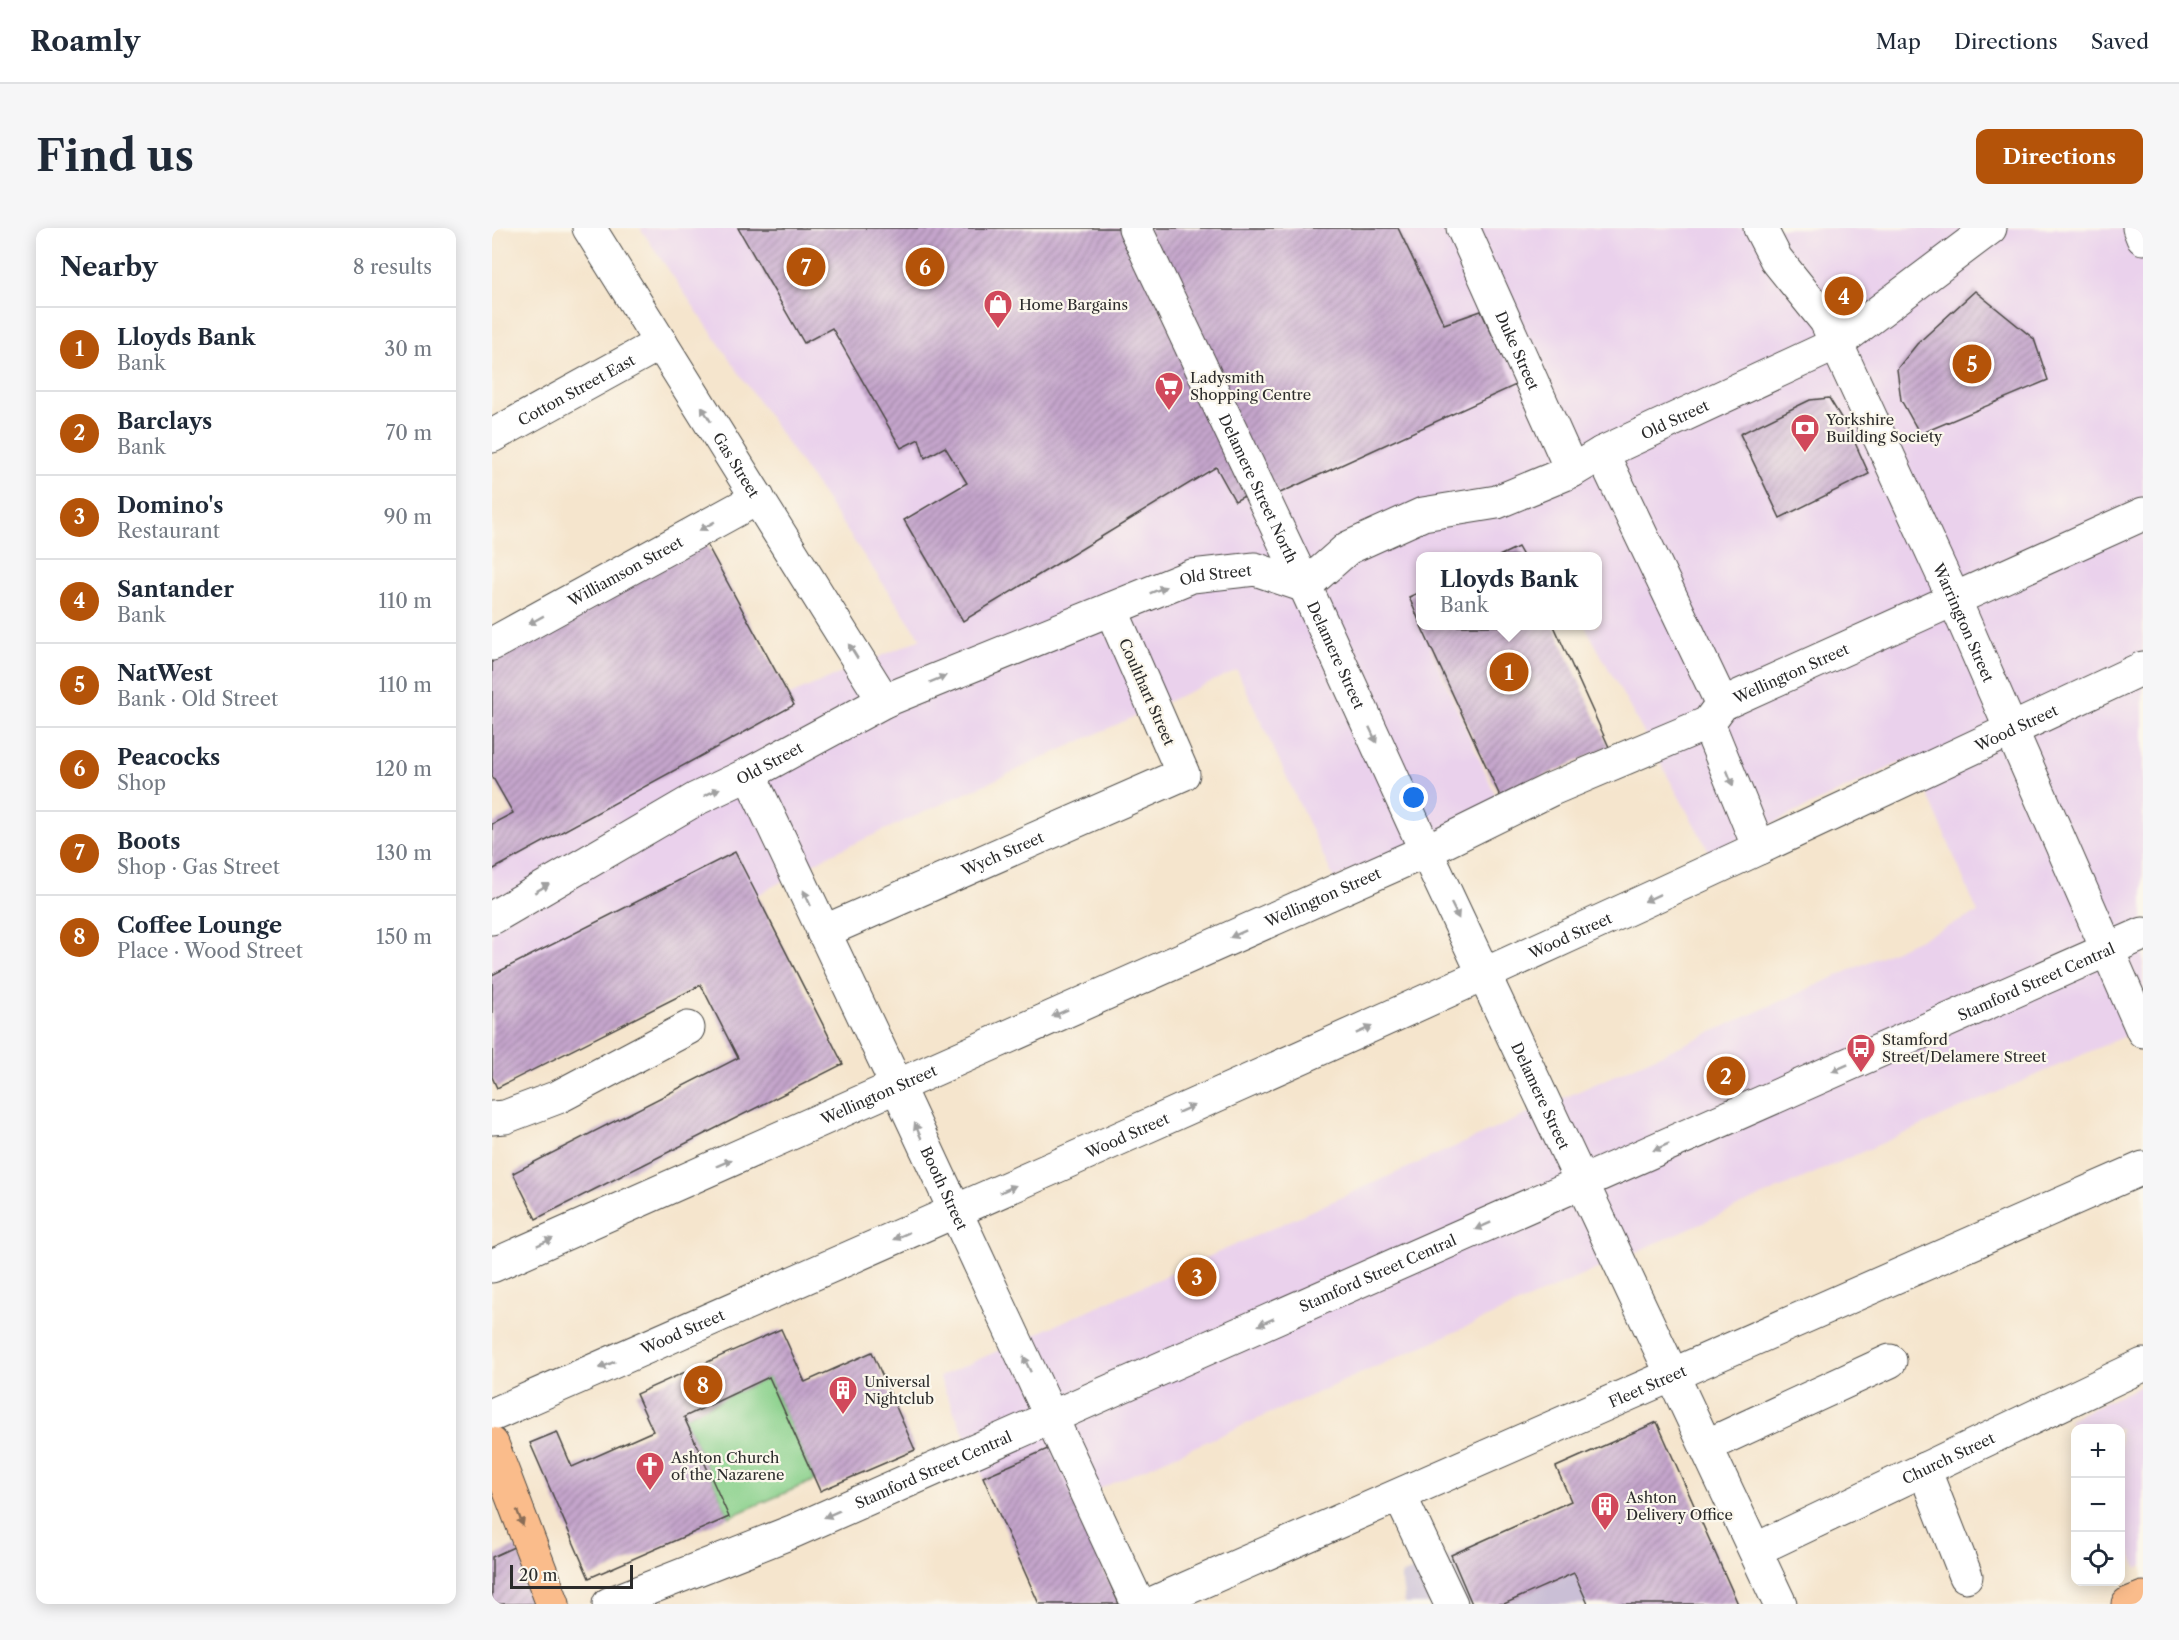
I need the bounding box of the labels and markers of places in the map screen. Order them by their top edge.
pin: 7 [786,244,826,290]
pin: 6 [906,244,944,290]
pin: 4 [1824,274,1864,318]
shop icon: Home Bargains [982,288,1014,330]
place label: Home Bargains [1019,295,1128,314]
pin: 5 [1952,342,1992,386]
place label: Ladysmith Shopping Centre [1190,368,1311,404]
supermarket icon: Ladysmith Shopping Centre [1153,370,1185,412]
place label: Yorkshire Building Society [1825,410,1943,446]
bank icon: Yorkshire Building Society [1789,412,1821,454]
pin: 1 [1490,650,1528,694]
place label: Stamford Street/Delamere Street [1882,1030,2047,1066]
bus stop icon: Stamford Street/Delamere Street [1845,1032,1877,1074]
pin: 2 [1706,1054,1746,1098]
pin: 3 [1178,1254,1216,1300]
pin: 8 [684,1362,722,1408]
place label: Universal Nightclub [864,1372,934,1408]
building icon: Universal Nightclub [827,1374,859,1416]
place label: Ashton Church of the Nazarene [670,1448,784,1484]
church icon: Ashton Church of the Nazarene [634,1450,666,1492]
place label: Ashton Delivery Office [1625,1488,1733,1524]
building icon: Ashton Delivery Office [1589,1490,1621,1532]

